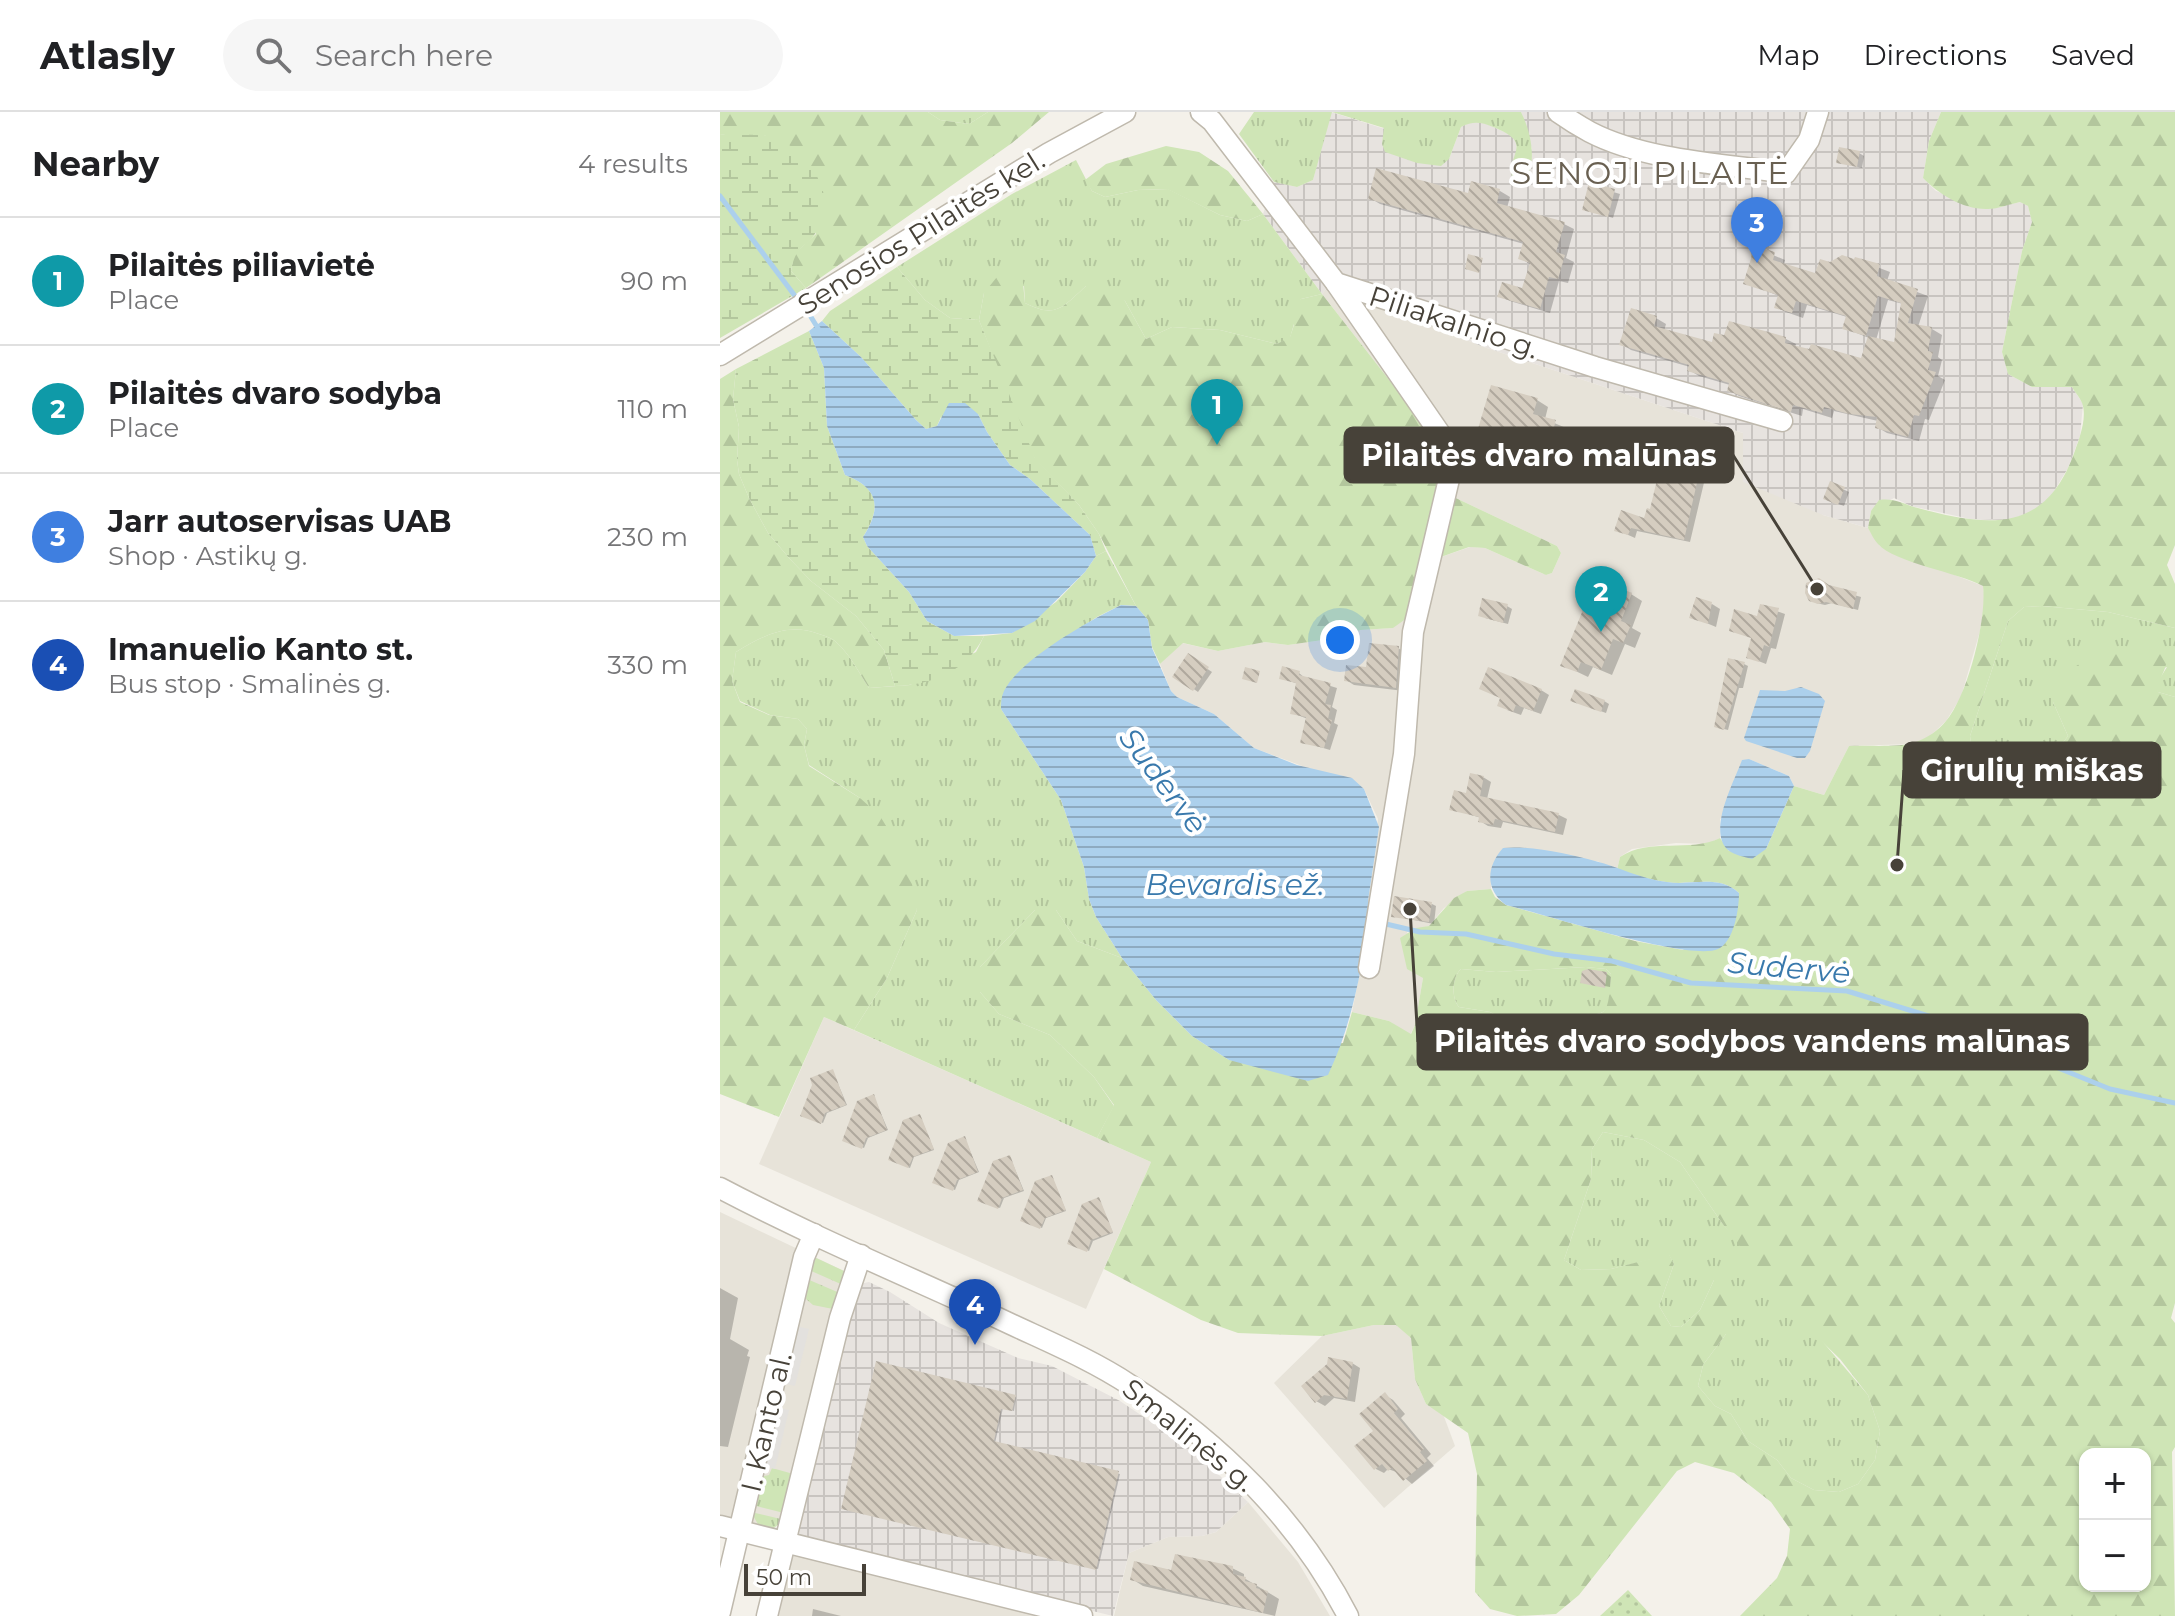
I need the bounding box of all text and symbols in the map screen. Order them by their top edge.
search box [223,19,783,91]
text: Atlasly [40,32,175,79]
icon: search [251,33,295,77]
text: Search here [315,37,493,74]
text: Map [1757,38,1819,72]
text: Directions [1863,38,2007,72]
text: Saved [2051,38,2135,72]
street label: Senosios Pilaitės kel. [791,142,1051,322]
text: Nearby [32,143,159,185]
text: 4 results [578,148,688,180]
district label: SENOJI PILAITĖ [1511,153,1791,192]
pin: 3 [1731,197,1783,263]
text: Pilaitės piliavietė [108,247,375,284]
text: 1 [53,265,63,297]
text: 90 m [621,265,688,297]
street label: Piliakalnio g. [1365,279,1543,365]
text: Place [108,284,179,316]
text: Pilaitės dvaro sodyba [108,375,442,412]
pin: 1 [1191,379,1243,445]
text: 2 [50,393,66,425]
text: 110 m [618,393,688,425]
text: Place [108,412,179,444]
callout: Pilaitės dvaro malūnas [1345,428,1733,482]
text: Pilaitės dvaro malūnas [1361,437,1717,474]
text: Jarr autoservisas UAB [108,503,452,540]
text: 3 [50,521,66,553]
text: 230 m [607,521,688,553]
text: Shop · Astikų g. [108,540,307,572]
pin: 2 [1575,566,1627,632]
your location [1320,620,1360,660]
text: Imanuelio Kanto st. [108,631,413,668]
text: 4 [49,649,67,681]
text: 330 m [607,649,688,681]
text: Bus stop · Smalinės g. [108,668,390,700]
water label: Sudervė [1111,720,1215,841]
callout: Girulių miškas [1904,743,2160,797]
text: Girulių miškas [1920,752,2144,789]
water label: Bevardis ež. [1146,866,1324,903]
water label: Sudervė [1726,944,1852,991]
callout: Pilaitės dvaro sodybos vandens malūnas [1418,1015,2087,1069]
text: Pilaitės dvaro sodybos vandens malūnas [1434,1023,2070,1060]
pin: 4 [949,1279,1001,1345]
street label: I. Kanto al. [733,1349,799,1495]
street label: Smalinės g. [1116,1371,1262,1499]
map controls [2079,1448,2151,1592]
button: + [2079,1448,2151,1520]
button: − [2079,1520,2151,1592]
scale bar [744,1560,866,1596]
text: 50 m [756,1564,812,1591]

